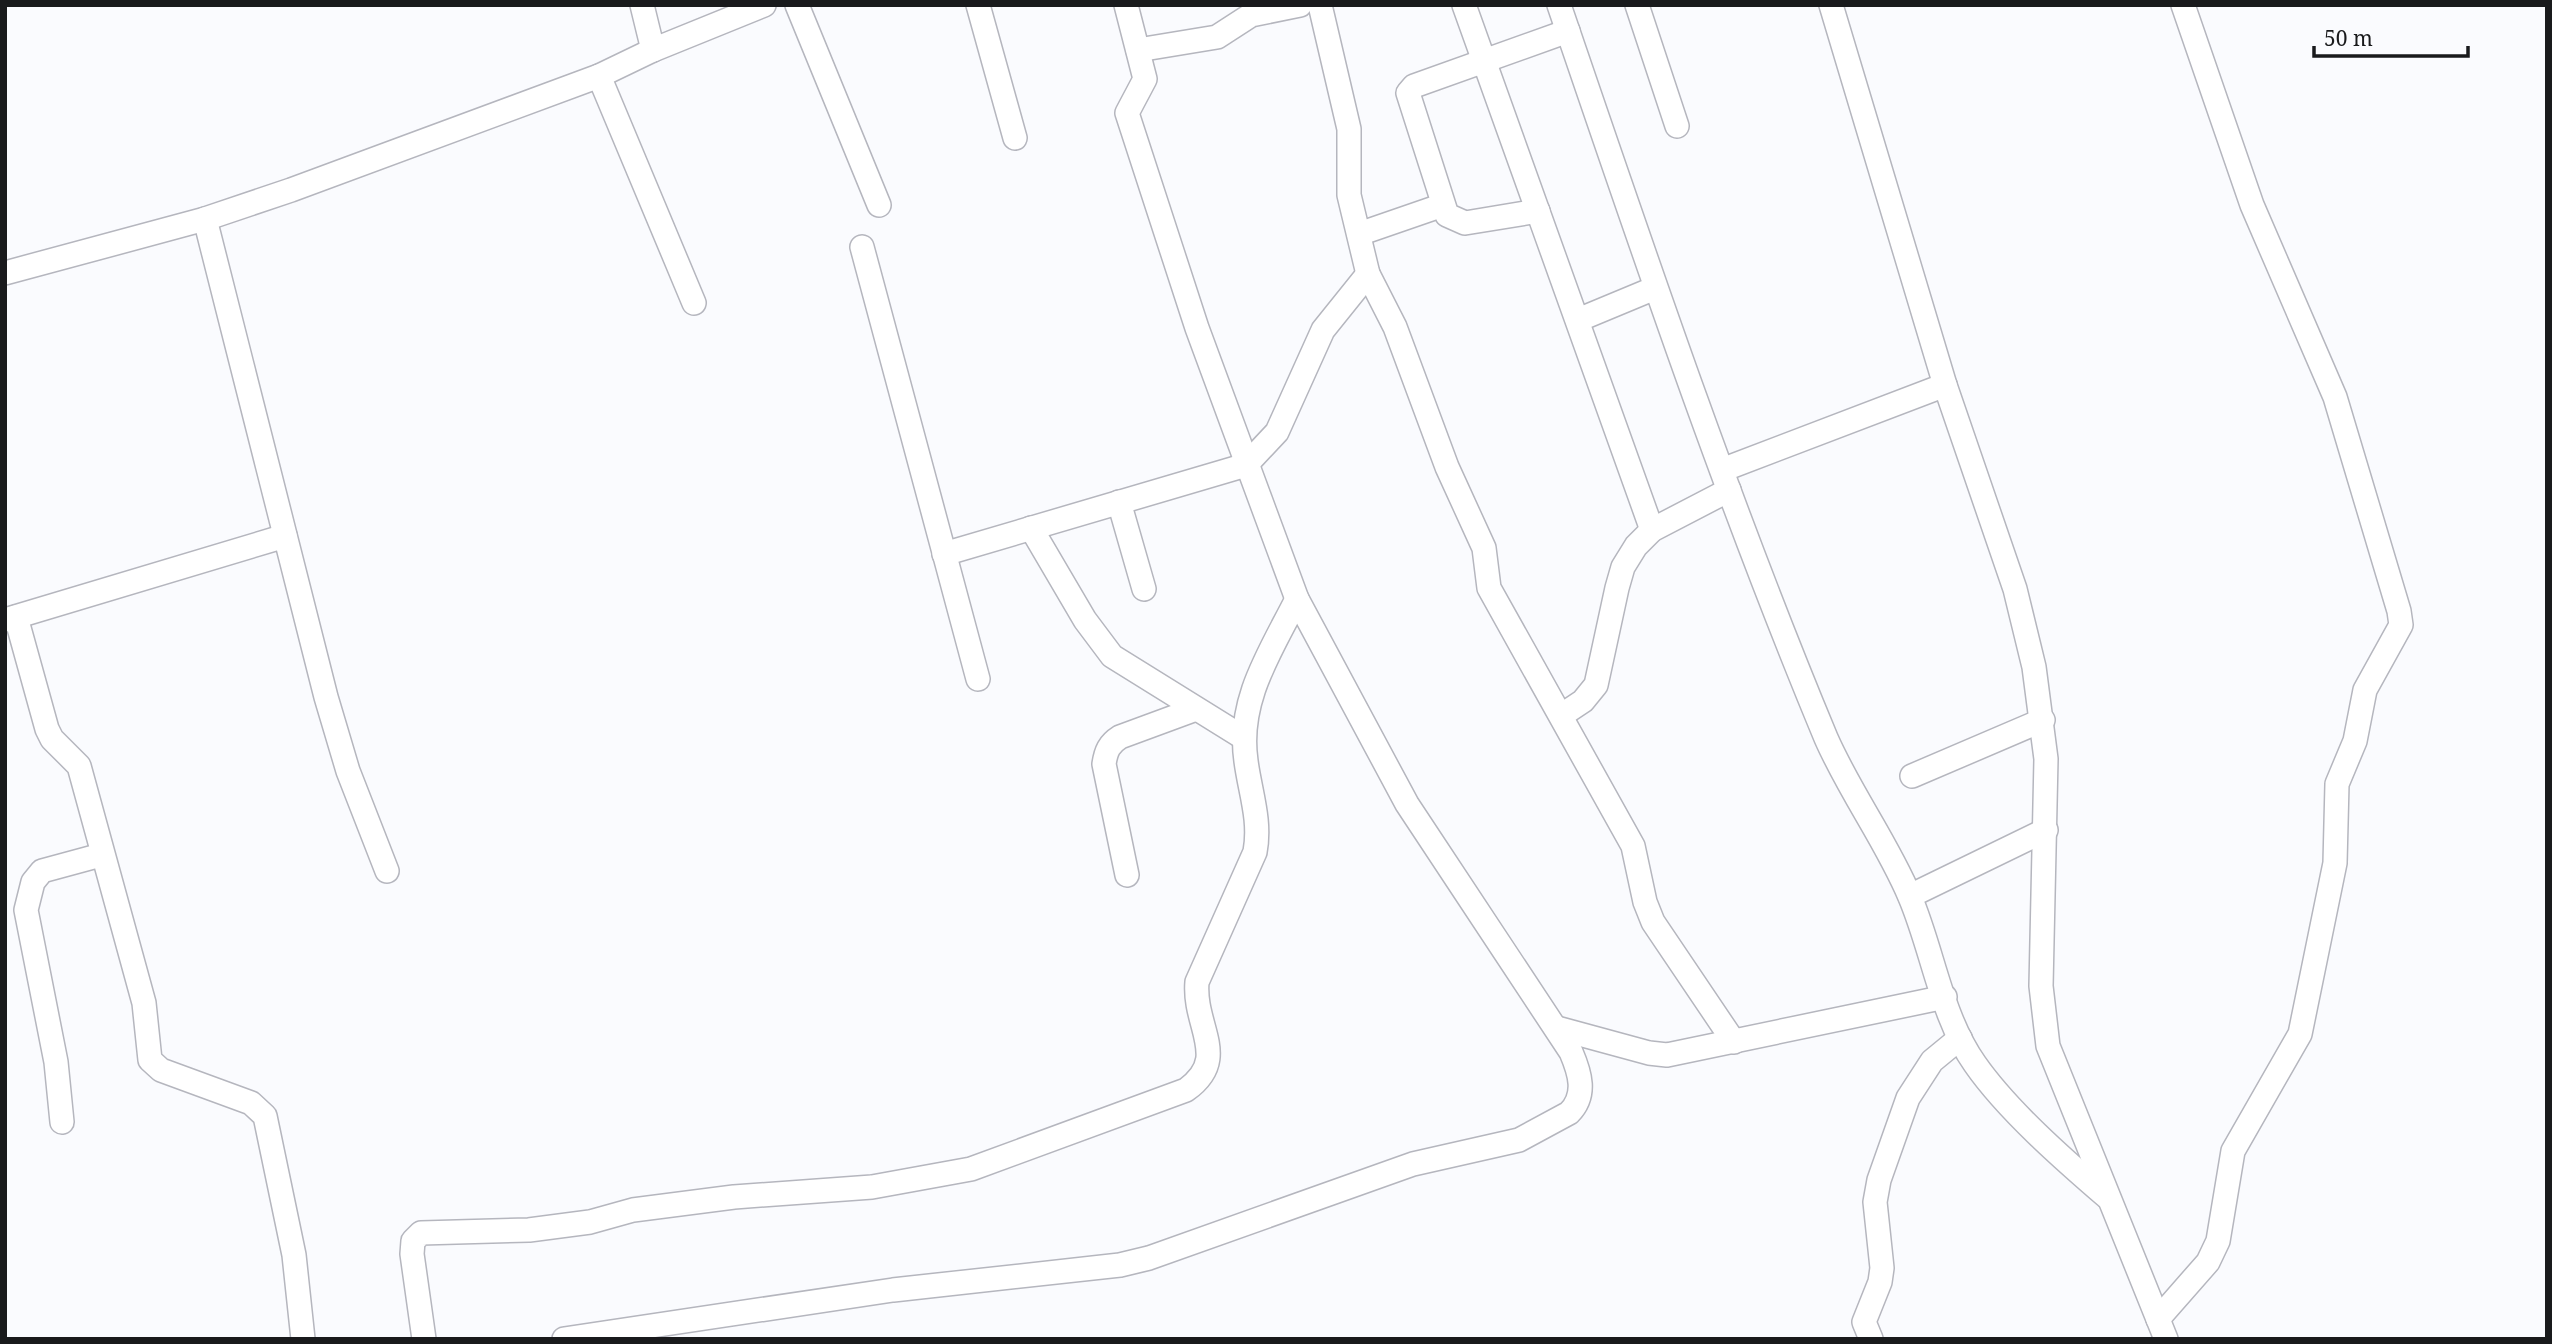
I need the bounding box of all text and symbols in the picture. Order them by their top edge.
scale bar [2314,14,2468,58]
text: 50 m [2324,24,2373,52]

